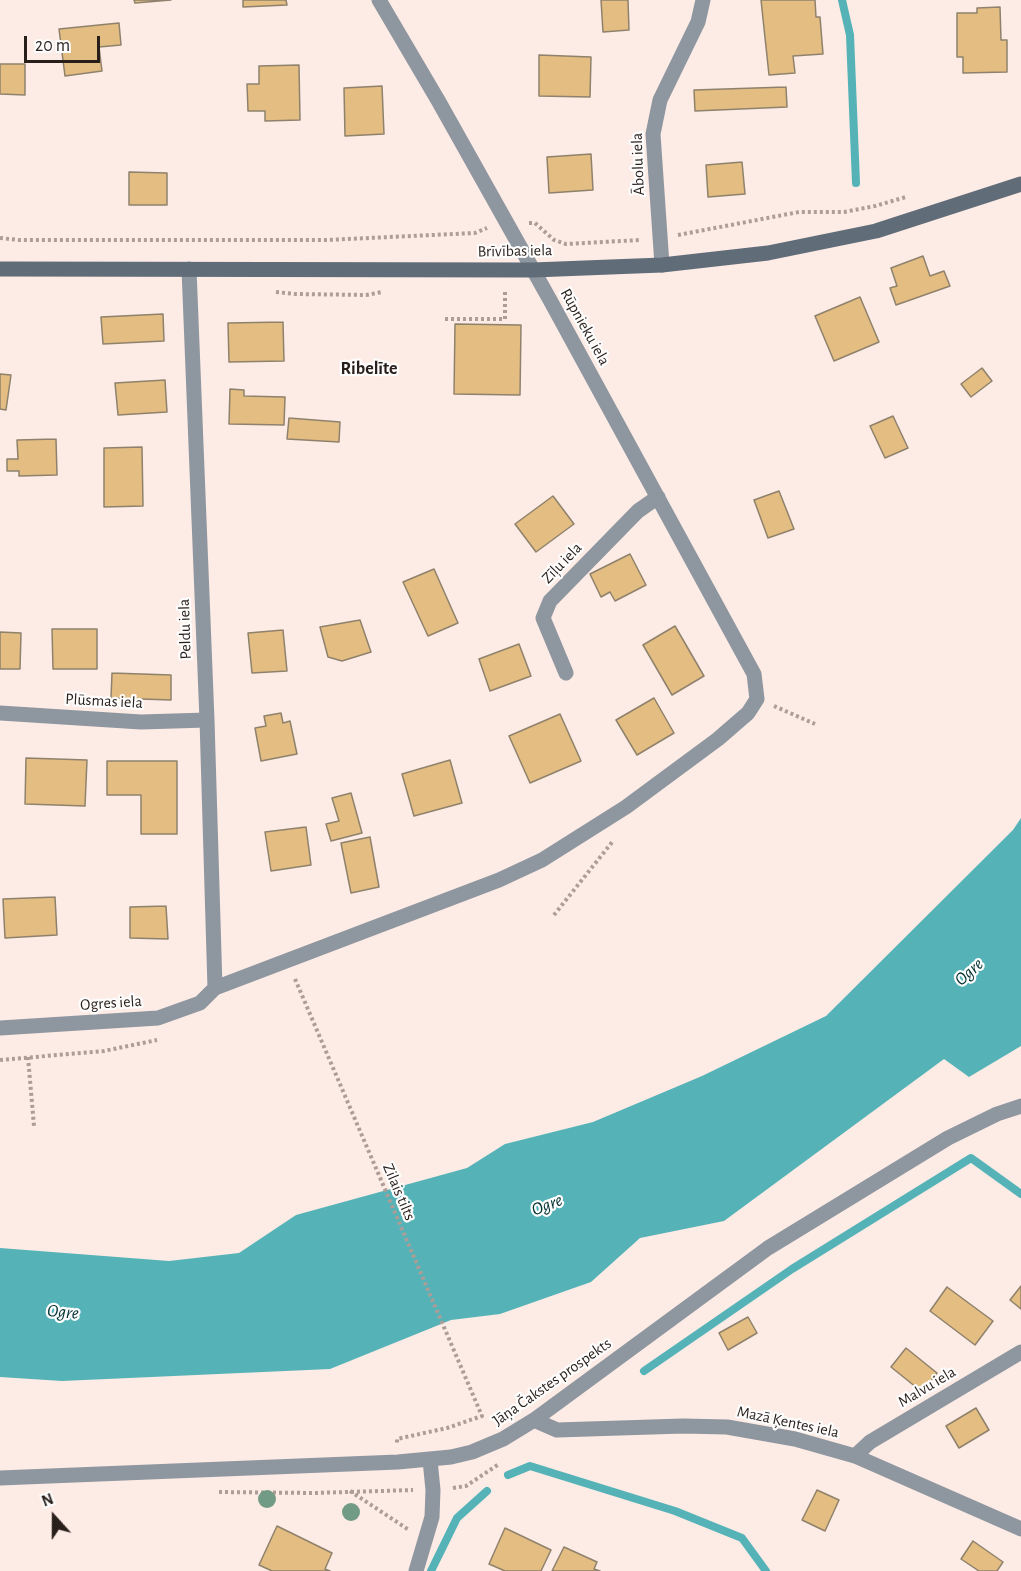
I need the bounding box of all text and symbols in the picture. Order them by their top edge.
scale bar [27,24,104,62]
text: 20 m [35,37,70,55]
street label: Ābolu iela [627,132,649,196]
street label: Brīvības iela [477,241,553,261]
street label: Rūpnieku iela [556,285,614,369]
district label: Ribelīte [340,358,398,380]
street label: Zīļu iela [538,538,586,588]
street label: Peldu iela [174,598,196,660]
street label: Plūsmas iela [65,689,143,713]
water label: Ogre [950,953,988,991]
street label: Ogres iela [80,991,142,1015]
street label: Zilais tilts [378,1161,420,1223]
water label: Ogre [528,1189,566,1221]
water label: Ogre [46,1300,80,1324]
street label: Jāņa Čakstes prospekts [489,1334,615,1430]
street label: Malvu iela [895,1362,959,1412]
street label: Mazā Ķentes iela [735,1402,841,1442]
north arrow [24,1487,84,1547]
text: N [39,1491,56,1510]

